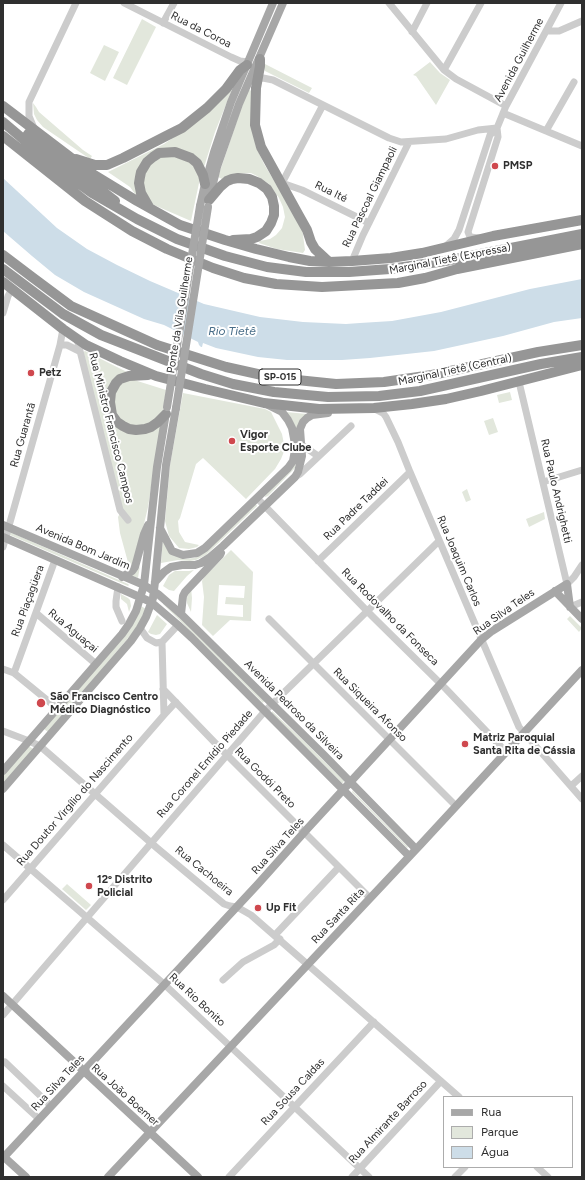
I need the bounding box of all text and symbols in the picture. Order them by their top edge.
street label: Rua da Coroa [169,9,233,51]
street label: Avenida Guilherme [491,16,547,104]
street label: Rua Pascoal Giampaoli [340,144,400,250]
place label: PMSP [503,159,532,173]
marker: PMSP [490,161,500,171]
street label: Rua Ité [313,179,349,205]
street label: Marginal Tietê (Expressa) [388,241,512,277]
street label: Ponte da Vila Guilherme [164,256,196,374]
water label: Rio Tietê [208,324,256,338]
street label: Rua Ministro Francisco Campos [86,351,136,505]
street label: Marginal Tietê (Central) [397,352,513,388]
place label: Petz [39,366,61,380]
marker: Petz [26,368,36,378]
road number: SP-015 [259,369,301,385]
street label: Rua Guarantã [7,401,39,469]
place label: Vigor Esporte Clube [240,428,311,454]
marker: Vigor Esporte Clube [227,436,237,446]
street label: Rua Paulo Andrighetti [538,438,574,544]
street label: Rua Padre Taddei [321,475,391,543]
street label: Rua Joaquim Carlos [434,514,484,608]
street label: Avenida Bom Jardim [34,521,132,573]
street label: Rua Piaçagüera [9,563,47,639]
street label: Rua Rodovalho da Fonseca [339,566,441,668]
street label: Rua Silva Teles [471,586,537,638]
street label: Rua Aguaçai [45,606,101,656]
street label: Avenida Pedroso da Silveira [241,657,347,763]
street label: Rua Siqueira Afonso [330,665,410,745]
place label: São Francisco Centro Médico Diagnóstico [50,690,158,716]
marker: São Francisco Centro Médico Diagnóstico [35,697,47,709]
street label: Rua Coronel Emídio Piedade [154,707,256,821]
street label: Rua Doutor Virgílio do Nascimento [14,731,136,869]
place label: Matriz Paroquial Santa Rita de Cássia [473,731,575,757]
marker: Matriz Paroquial Santa Rita de Cássia [460,739,470,749]
street label: Rua Godói Preto [232,745,298,811]
street label: Rua Silva Teles [249,815,307,877]
street label: Rua Cachoeira [172,843,236,899]
place label: 12º Distrito Policial [97,873,153,899]
marker: 12º Distrito Policial [84,881,94,891]
street label: Rua Santa Rita [309,885,367,947]
place label: Up Fit [266,901,296,915]
marker: Up Fit [253,903,263,913]
street label: Rua Rio Bonito [166,971,228,1029]
street label: Rua Silva Teles [29,1052,87,1114]
street label: Rua Sousa Caldas [258,1056,328,1128]
street label: Rua João Boemer [89,1061,161,1129]
street label: Rua Almirante Barroso [346,1078,430,1166]
legend [443,1096,573,1168]
text: Rua [481,1105,501,1119]
text: Parque [481,1125,518,1139]
text: Água [481,1145,509,1159]

